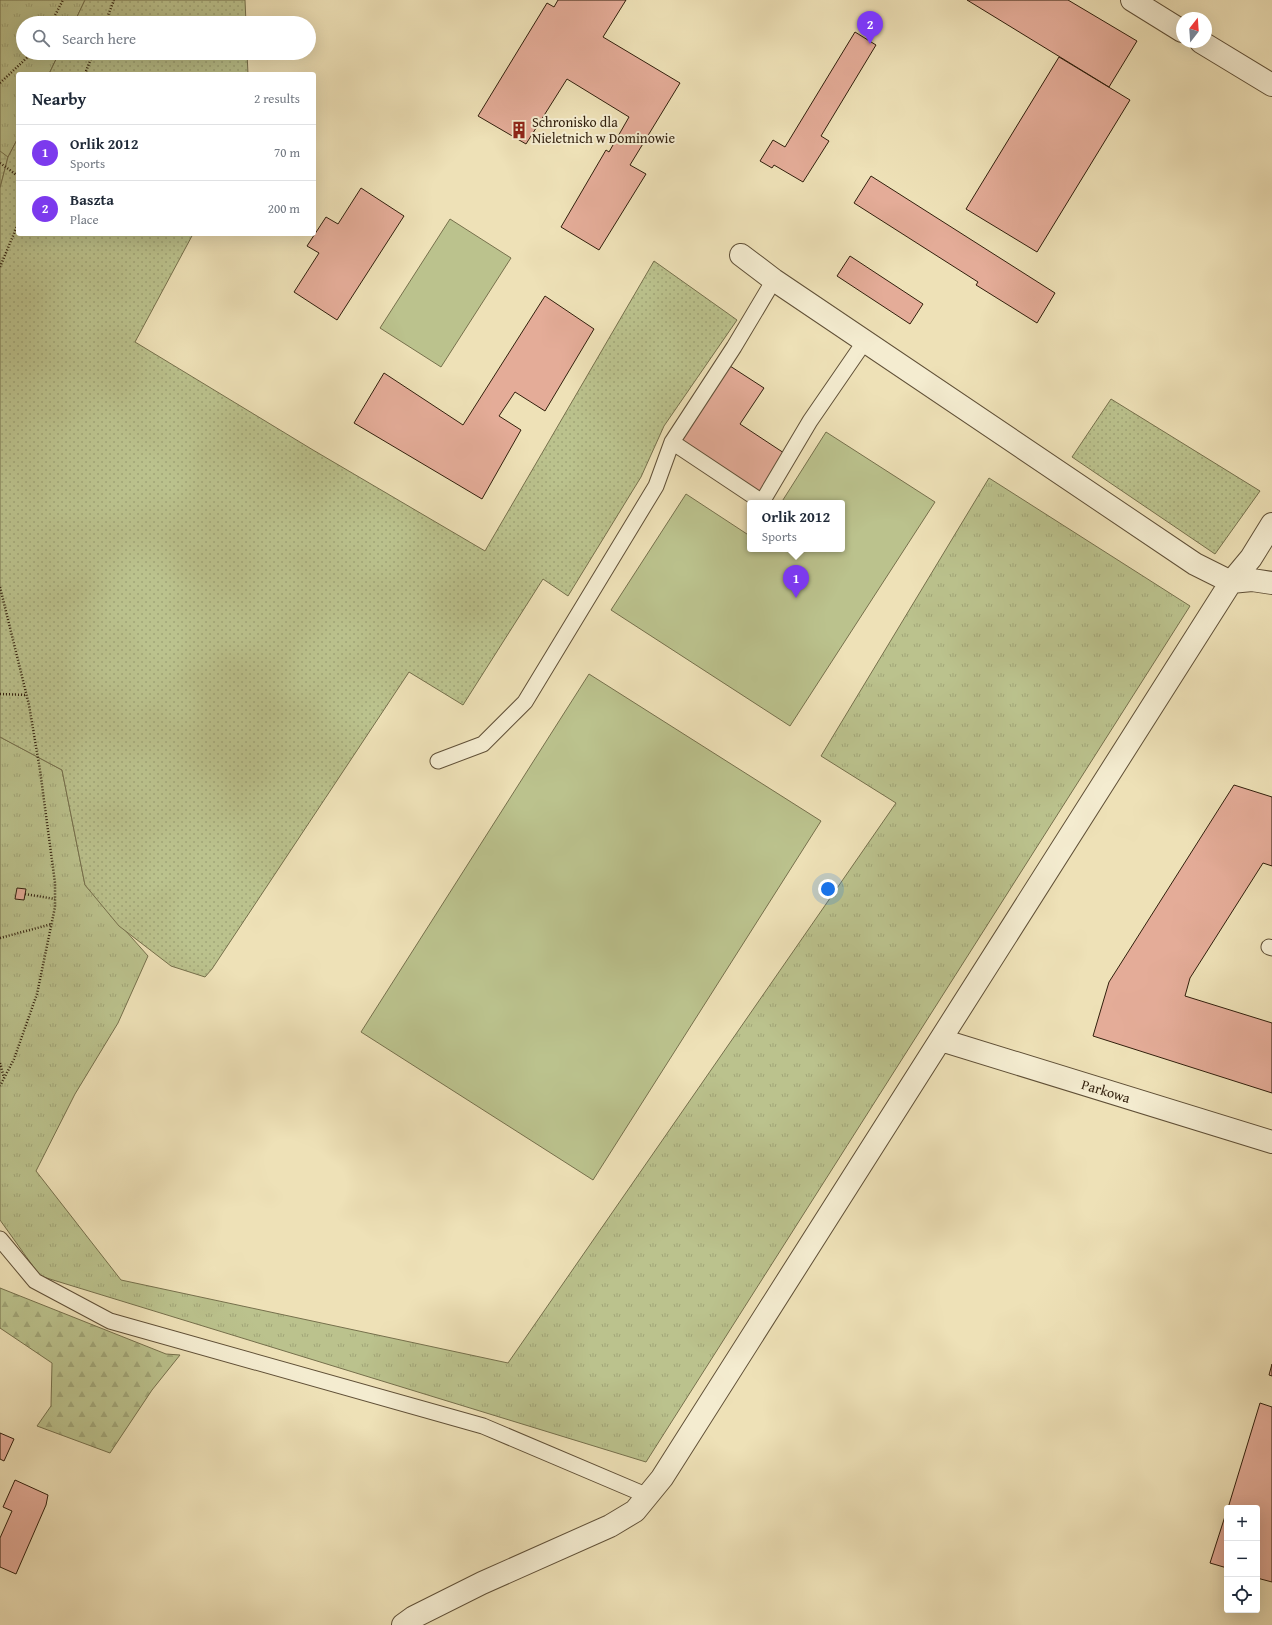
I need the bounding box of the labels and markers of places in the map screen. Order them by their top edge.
pin: 2 [857,11,883,44]
place label: Schronisko dla Nieletnich w Dominowie [532,112,676,148]
building icon: Schronisko dla Nieletnich w Dominowie [509,120,529,140]
pin: 1 [783,565,809,598]

